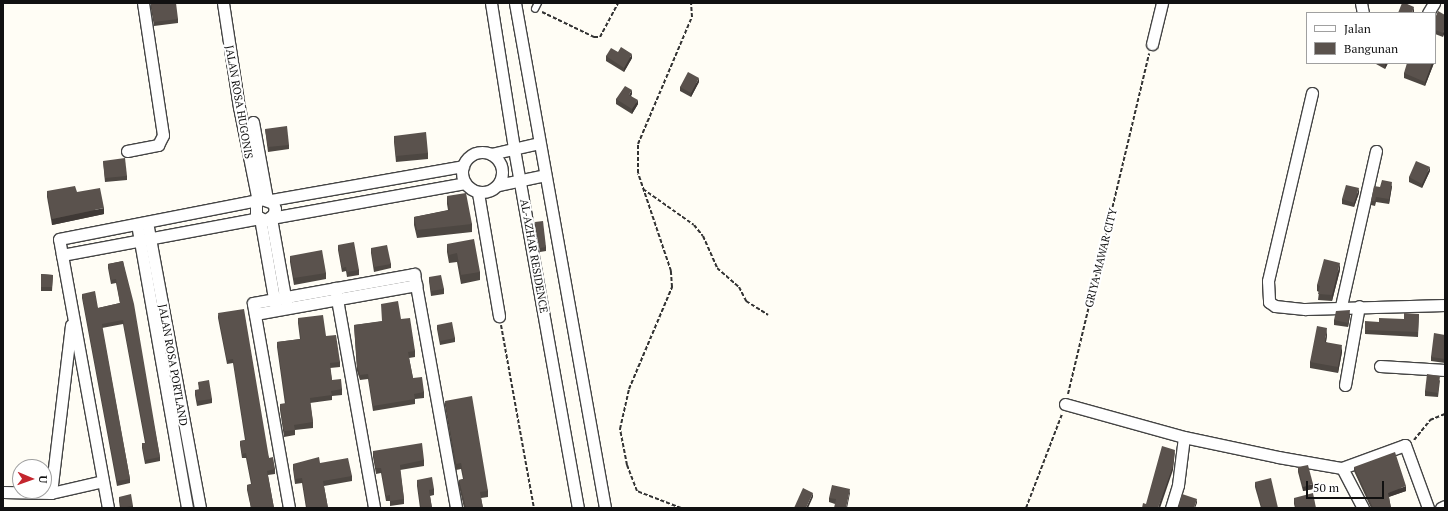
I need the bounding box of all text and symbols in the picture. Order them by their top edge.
legend [1306,12,1436,64]
text: Jalan [1344,21,1371,36]
text: Bangunan [1344,41,1398,56]
street label: JALAN ROSA HUGONIS [222,44,256,160]
street label: AL-AZHAR RESIDENCE [517,198,551,314]
street label: GRIYA MAWAR CITY [1082,207,1120,309]
street label: JALAN ROSA PORTLAND [156,303,190,427]
north arrow [12,459,52,499]
scale bar [1308,473,1386,499]
text: U [36,475,50,484]
text: 50 m [1313,480,1339,495]

